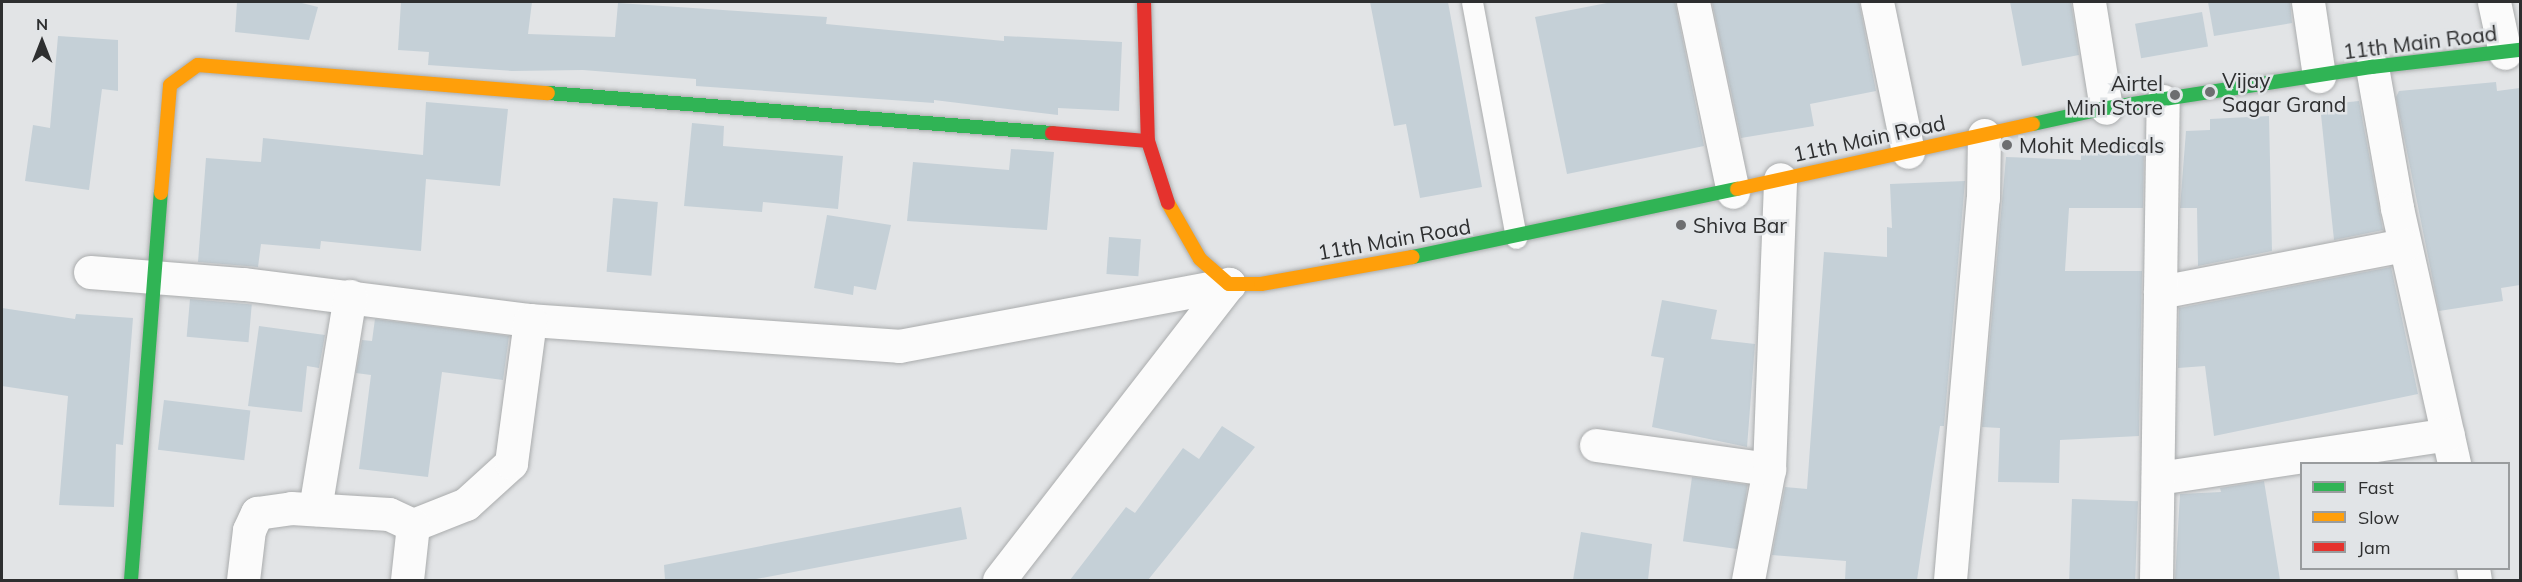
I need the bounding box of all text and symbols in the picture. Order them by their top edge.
north arrow [12,12,72,72]
text: N [36,14,48,34]
street label: 11th Main Road [2341,20,2499,64]
place label: Vijay Sagar Grand [2222,67,2346,117]
place label: Airtel Mini Store [2066,70,2163,120]
marker: Vijay Sagar Grand [2203,85,2217,99]
marker: Airtel Mini Store [2168,88,2182,102]
street label: 11th Main Road [1790,110,1948,166]
place label: Mohit Medicals [2019,132,2165,158]
marker: Mohit Medicals [2000,138,2014,152]
place label: Shiva Bar [1693,212,1787,238]
street label: 11th Main Road [1315,213,1473,265]
marker: Shiva Bar [1674,218,1688,232]
legend [2300,462,2510,570]
text: Fast [2358,476,2394,499]
text: Slow [2358,506,2399,529]
text: Jam [2358,536,2391,559]

